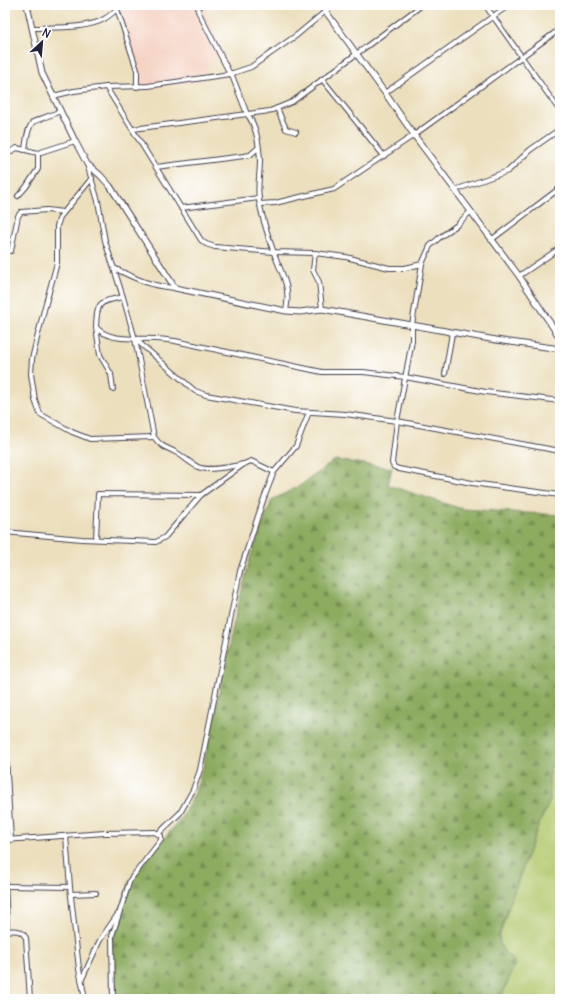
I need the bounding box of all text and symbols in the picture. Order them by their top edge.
north arrow [22,22,62,62]
text: N [40,25,53,41]

